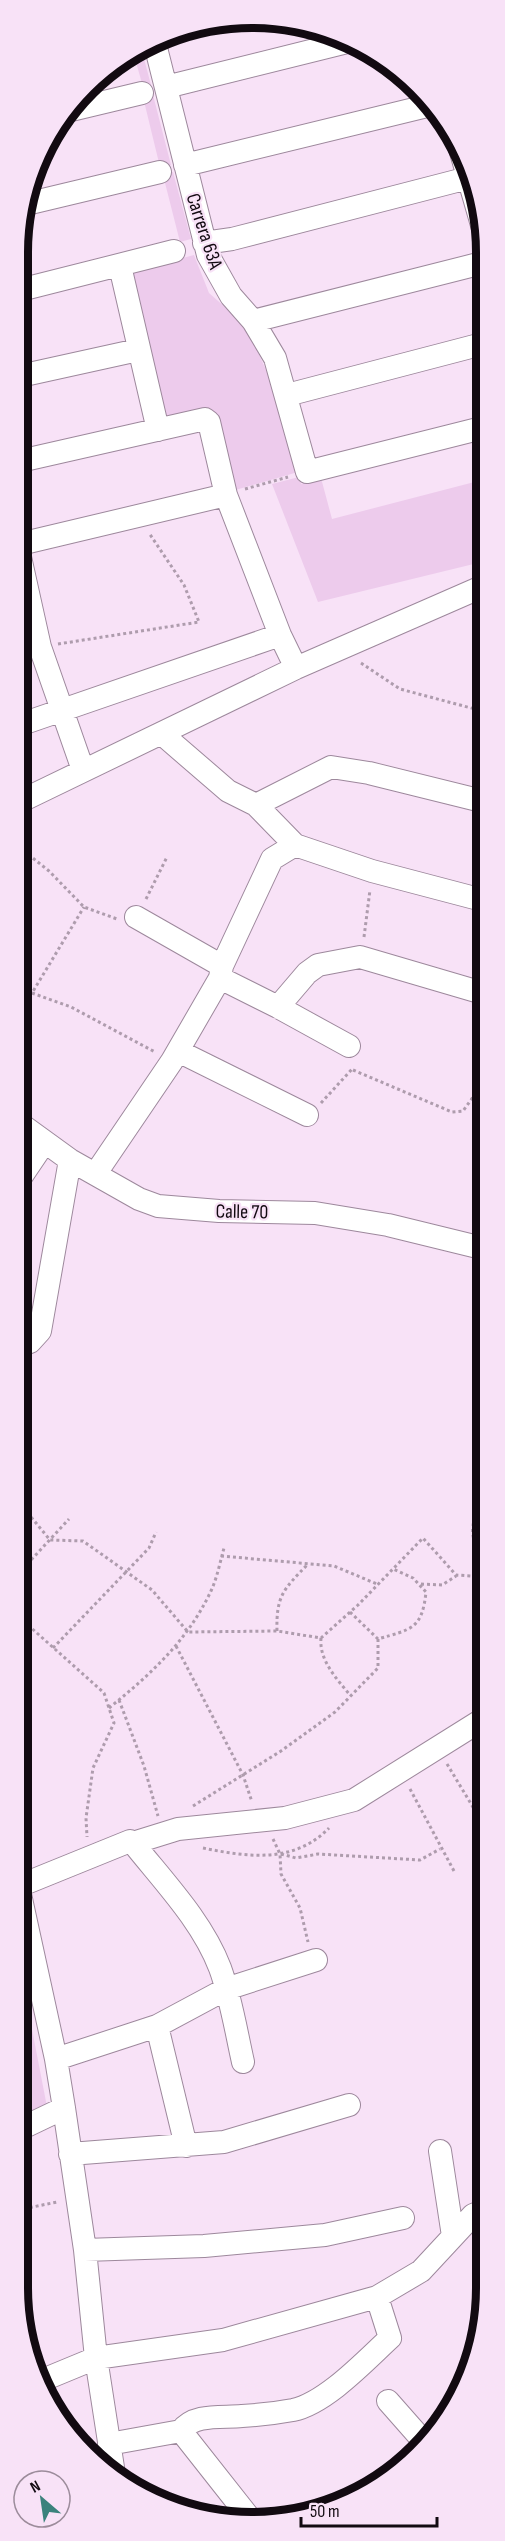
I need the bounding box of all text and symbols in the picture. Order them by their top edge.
street label: Carrera 63A [181,190,228,273]
street label: Calle 70 [215,1200,268,1224]
north arrow [12,2469,72,2529]
text: N [27,2477,44,2498]
scale bar [301,2490,438,2528]
text: 50 m [310,2501,340,2522]

